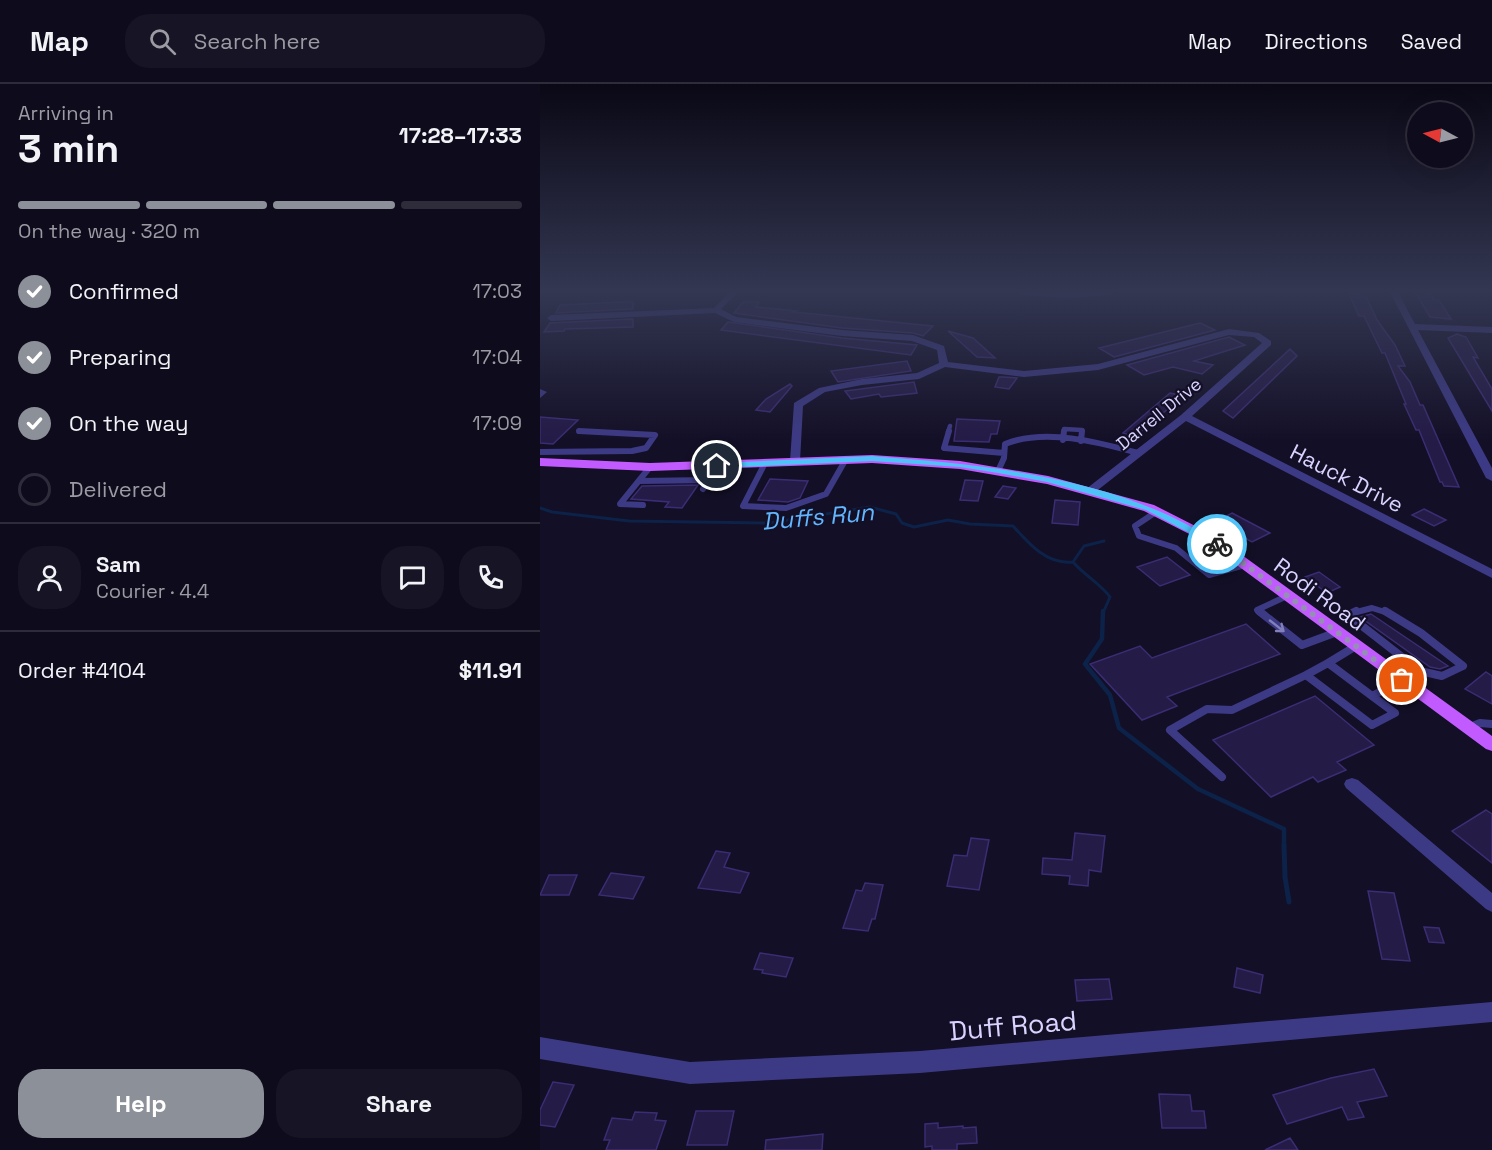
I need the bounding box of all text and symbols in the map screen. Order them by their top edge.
search box [125,14,545,68]
text: Map [30,23,89,59]
icon: search [146,25,179,58]
text: Search here [194,27,321,55]
text: Map [1188,28,1232,55]
text: Directions [1265,28,1368,55]
text: Saved [1401,28,1462,55]
text: Arriving in [18,100,114,126]
north arrow [1407,102,1473,168]
map controls [1407,102,1473,168]
text: 17:28–17:33 [399,121,522,149]
text: 3 min [18,124,119,173]
text: On the way · 320 m [18,218,200,244]
icon: check [18,275,51,308]
text: Confirmed [69,277,179,305]
text: 17:03 [472,278,522,304]
icon: check [18,341,51,374]
text: Preparing [69,343,171,371]
text: 17:04 [472,344,522,370]
street label: Darrell Drive [1112,372,1206,455]
icon: check [18,407,51,440]
text: On the way [69,409,188,437]
text: 17:09 [472,410,522,436]
street label: Hauck Drive [1286,437,1408,519]
pin [691,440,742,491]
icon: home [700,449,733,482]
text: Delivered [69,475,167,503]
water label: Duffs Run [761,496,876,537]
courier [1187,514,1247,574]
icon: bike [1201,528,1234,561]
button: person [18,546,81,609]
button: chat [381,546,444,609]
button: phone [459,546,522,609]
text: Sam [96,550,141,578]
street label: Rodi Road [1269,551,1371,637]
text: Courier · 4.4 [96,578,209,604]
one-way arrow [1269,619,1285,632]
pin [1376,654,1427,705]
text: Order #4104 [18,656,146,684]
text: $11.91 [459,656,522,684]
icon: bag [1385,663,1418,696]
street label: Duff Road [948,1002,1078,1049]
button: Help [18,1069,264,1138]
button: Share [276,1069,522,1138]

